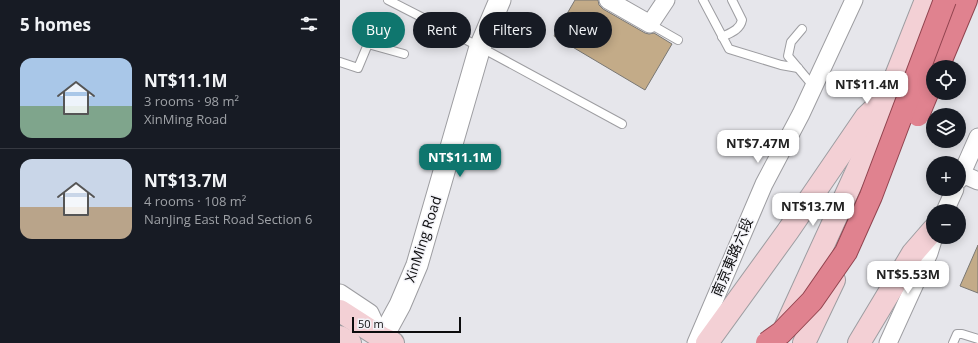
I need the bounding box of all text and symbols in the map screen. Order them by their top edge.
chip: Buy [352,12,405,48]
chip: Rent [413,12,471,48]
chip: Filters [479,12,546,48]
chip: New [554,12,612,48]
text: 5 homes [20,13,91,36]
icon: filters [298,13,320,35]
map controls [926,60,966,244]
button: locate [926,60,966,100]
text: NT$11.1M [144,69,227,92]
pin: NT$11.4M [826,71,908,105]
icon: home [52,74,100,122]
text: NT$11.4M [835,75,899,93]
text: 3 rooms · 98 m² [144,92,239,110]
button: layers [926,108,966,148]
text: XinMing Road [144,110,227,128]
pin: NT$7.47M [717,130,799,164]
text: NT$7.47M [726,134,790,152]
pin: NT$11.1M [419,144,501,178]
text: NT$11.1M [428,148,492,166]
button: + [926,156,966,196]
text: NT$13.7M [144,169,227,192]
icon: home [52,175,100,223]
text: 4 rooms · 108 m² [144,192,246,210]
street label: XinMing Road [400,193,445,284]
pin: NT$13.7M [772,193,854,227]
text: NT$13.7M [781,197,845,215]
button: − [926,204,966,244]
text: NanJing East Road Section 6 [144,210,312,228]
street label: 南京東路六段 [706,214,757,299]
pin: NT$5.53M [867,261,949,295]
text: NT$5.53M [876,265,940,283]
scale bar [352,315,461,334]
text: 50 m [358,316,384,331]

